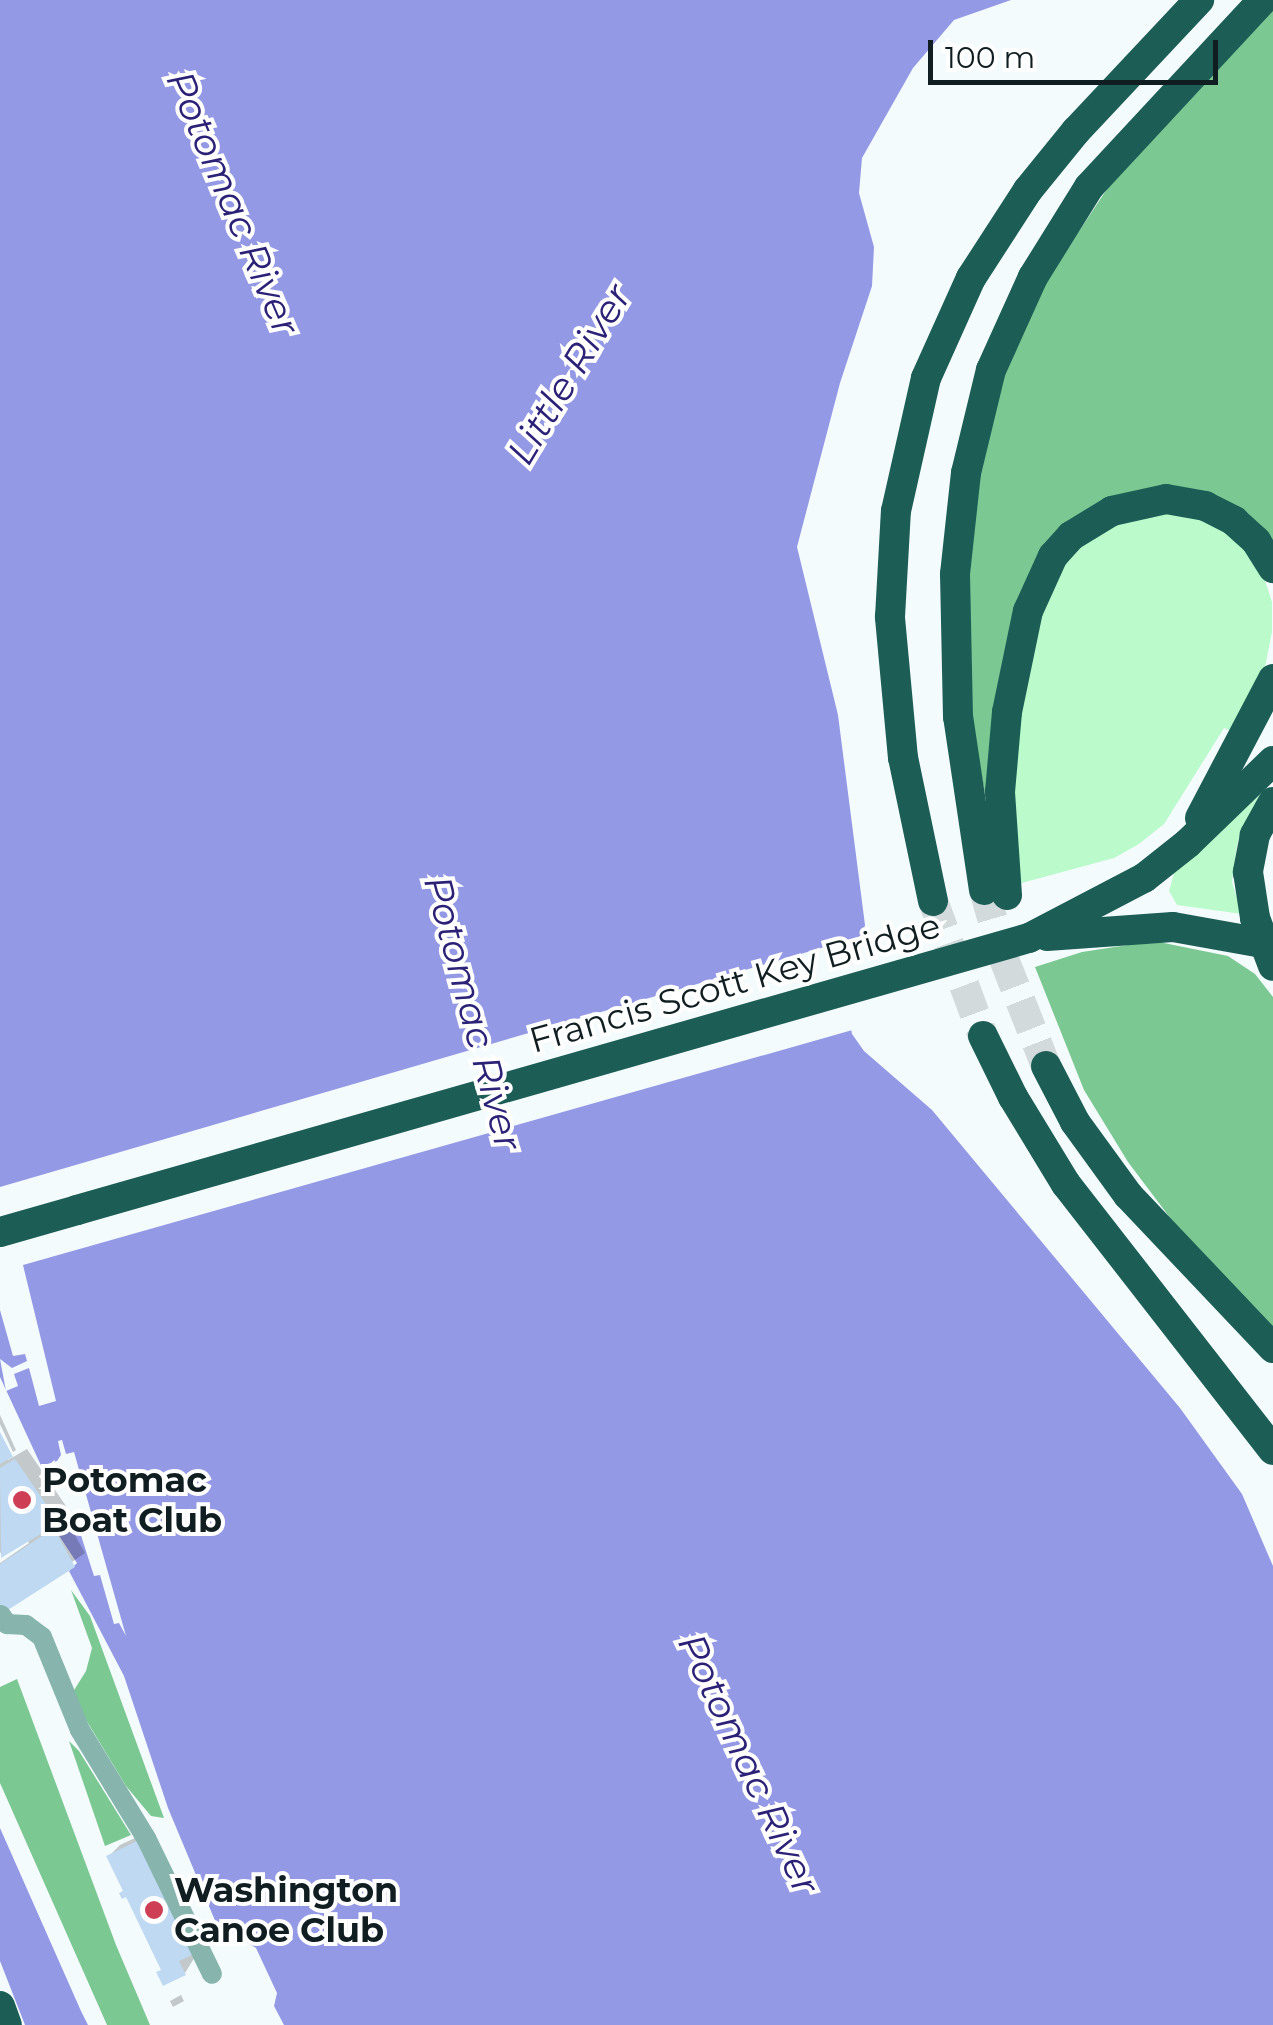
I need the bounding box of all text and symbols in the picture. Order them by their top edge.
scale bar [933,20,1223,82]
text: 100 m [945,39,1035,76]
water label: Potomac River [157,64,309,342]
water label: Little River [497,276,641,472]
water label: Potomac River [414,871,532,1155]
street label: Francis Scott Key Bridge [525,904,945,1062]
place label: Potomac Boat Club [42,1459,222,1541]
marker: Potomac Boat Club [11,1489,33,1511]
water label: Potomac River [669,1626,829,1902]
place label: Washington Canoe Club [174,1869,398,1951]
marker: Washington Canoe Club [143,1899,165,1921]

